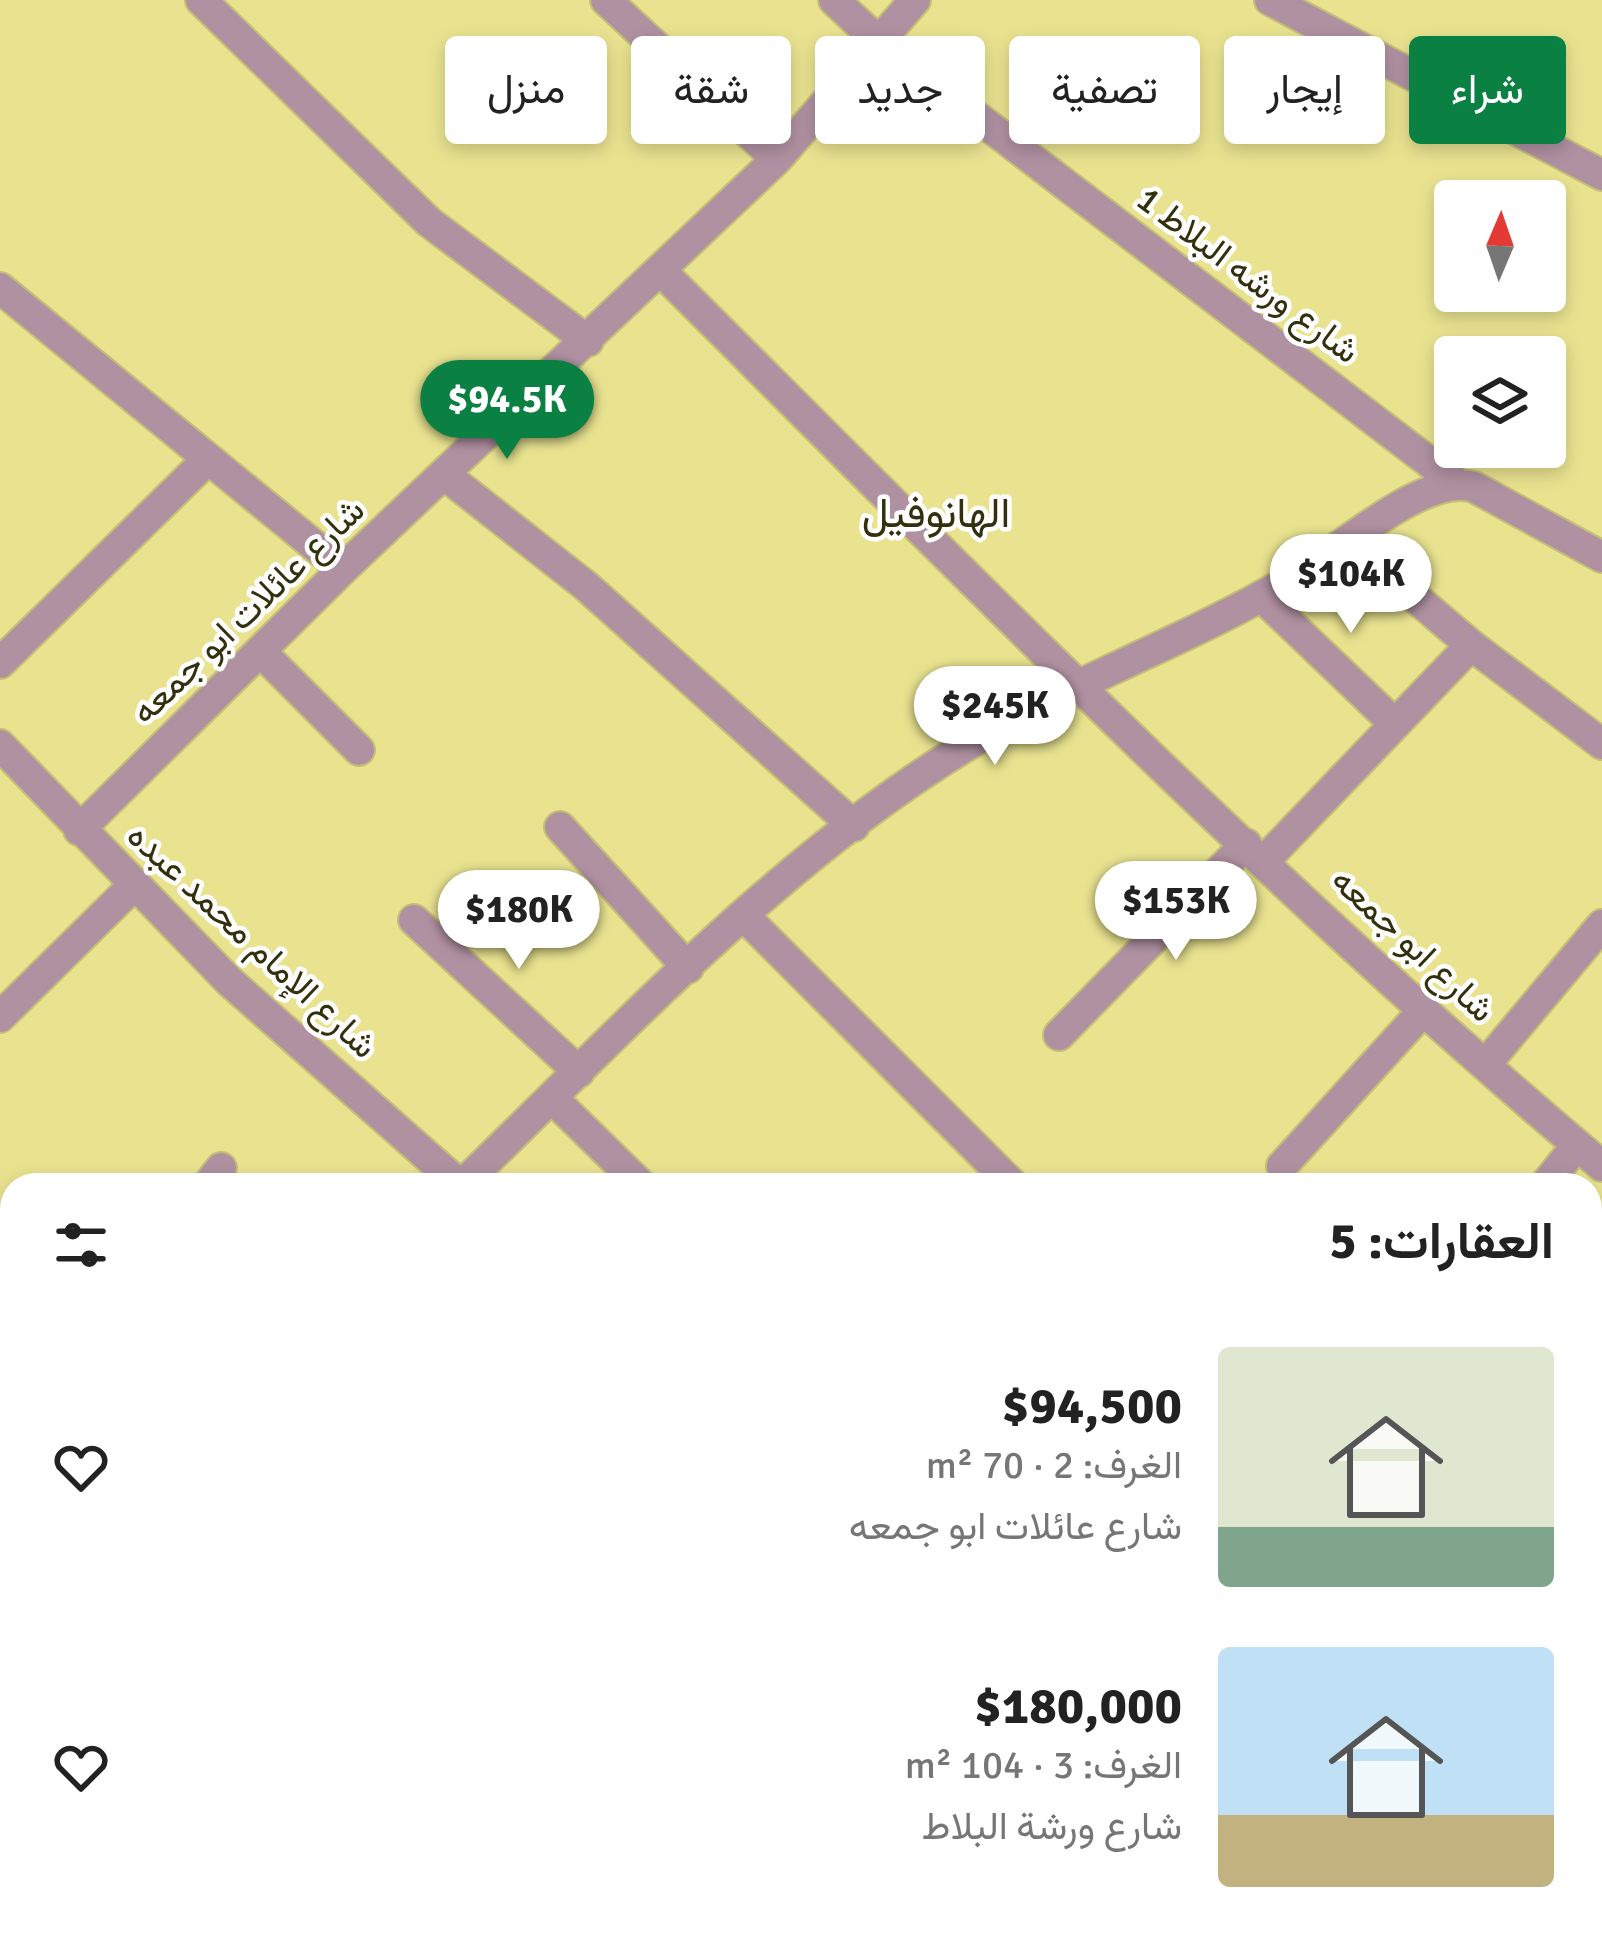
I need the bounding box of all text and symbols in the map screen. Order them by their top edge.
chip: منزل [445,36,607,144]
chip: شقة [631,36,791,144]
chip: جديد [815,36,985,144]
chip: تصفية [1009,36,1200,144]
chip: إيجار [1224,36,1385,144]
chip: شراء [1409,36,1566,144]
street label: شارع ورشه البلاط 1 [1127,176,1368,374]
north arrow [1434,180,1566,312]
map controls [1434,180,1566,468]
button: layers [1434,336,1566,468]
pin: $94.5K [409,360,605,462]
text: $94.5K [447,375,567,423]
street label: شارع عائلات ابو جمعه [122,488,375,735]
district label: الهانوفيل [862,488,1010,539]
pin: $104K [1267,534,1435,636]
text: $104K [1297,549,1405,597]
pin: $245K [911,666,1079,768]
text: $245K [941,681,1049,729]
street label: شارع الإمام محمد عبده [117,813,386,1069]
street label: شارع ابو جمعه [1321,858,1504,1033]
pin: $153K [1092,861,1260,963]
pin: $180K [435,870,603,972]
text: $153K [1122,876,1230,924]
text: $180K [465,885,573,933]
text: العقارات: 5 [1329,1210,1554,1273]
icon: filters [48,1212,114,1278]
text: $94,500 [1002,1375,1182,1438]
icon: home [1314,1395,1458,1539]
icon: heart [48,1434,114,1500]
text: الغرف: 2 · 70 m² [926,1441,1182,1489]
text: شارع عائلات ابو جمعه [849,1502,1182,1550]
text: $180,000 [974,1675,1182,1738]
icon: home [1314,1695,1458,1839]
icon: heart [48,1734,114,1800]
text: الغرف: 3 · 104 m² [905,1741,1182,1789]
text: شارع ورشة البلاط [922,1802,1182,1850]

